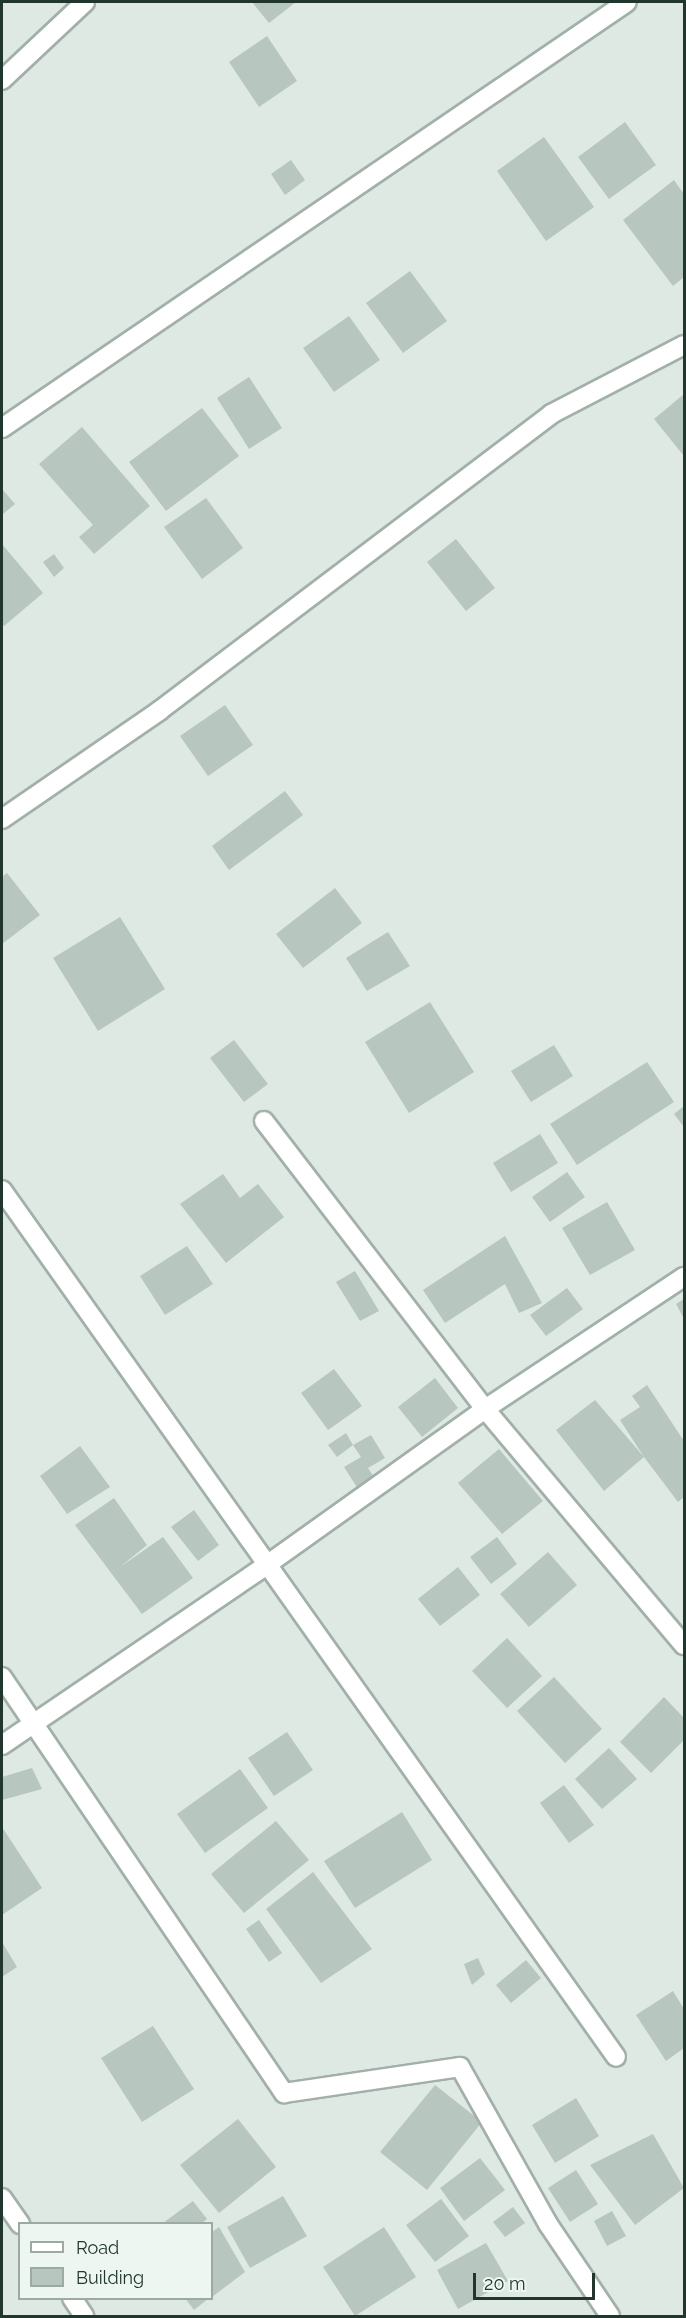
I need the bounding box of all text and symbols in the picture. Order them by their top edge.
legend [18,2222,213,2300]
text: Road [76,2237,119,2258]
scale bar [476,2261,598,2299]
text: Building [76,2267,144,2288]
text: 20 m [484,2273,526,2294]

